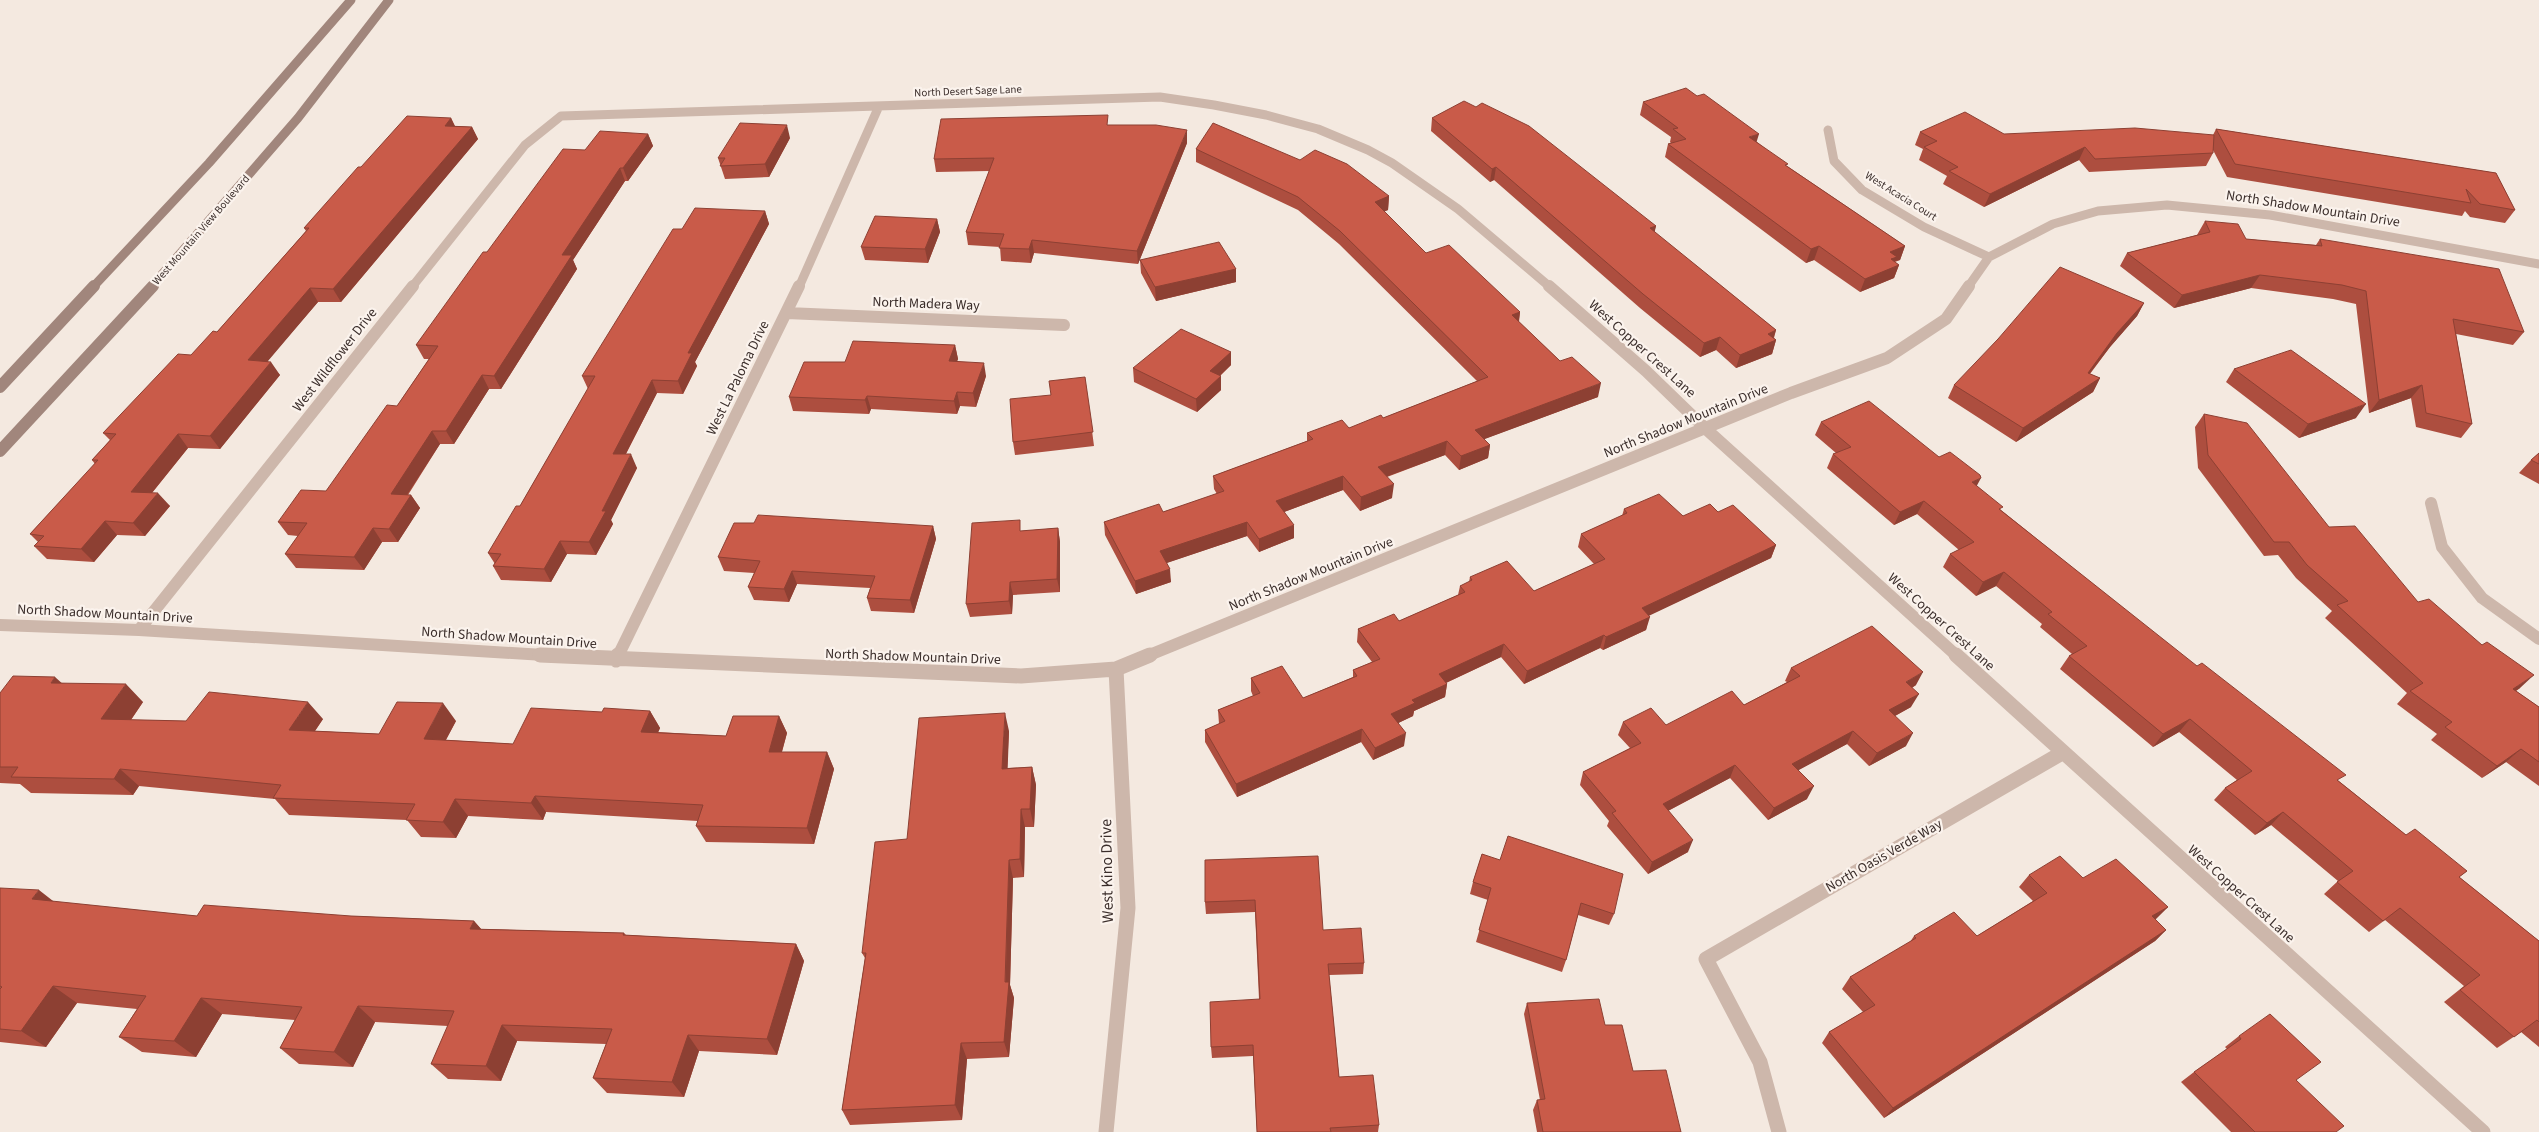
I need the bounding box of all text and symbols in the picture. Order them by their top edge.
street label: North Desert Sage Lane [914,82,1023,100]
street label: West Acacia Court [1862,168,1940,224]
street label: West Mountain View Boulevard [149,172,253,288]
street label: North Shadow Mountain Drive [2225,185,2401,233]
street label: North Madera Way [872,292,980,316]
street label: West Copper Crest Lane [1584,295,1700,403]
street label: West Wildflower Drive [288,304,382,416]
street label: West La Paloma Drive [702,317,774,439]
street label: North Shadow Mountain Drive [1601,379,1771,463]
street label: North Shadow Mountain Drive [1226,532,1396,616]
street label: West Copper Crest Lane [1883,568,1999,676]
street label: North Shadow Mountain Drive [17,599,193,629]
street label: North Shadow Mountain Drive [421,622,597,654]
street label: North Shadow Mountain Drive [825,644,1001,670]
street label: North Oasis Verde Way [1822,814,1946,898]
street label: West Kino Drive [1095,819,1119,923]
street label: West Copper Crest Lane [2183,840,2299,948]

